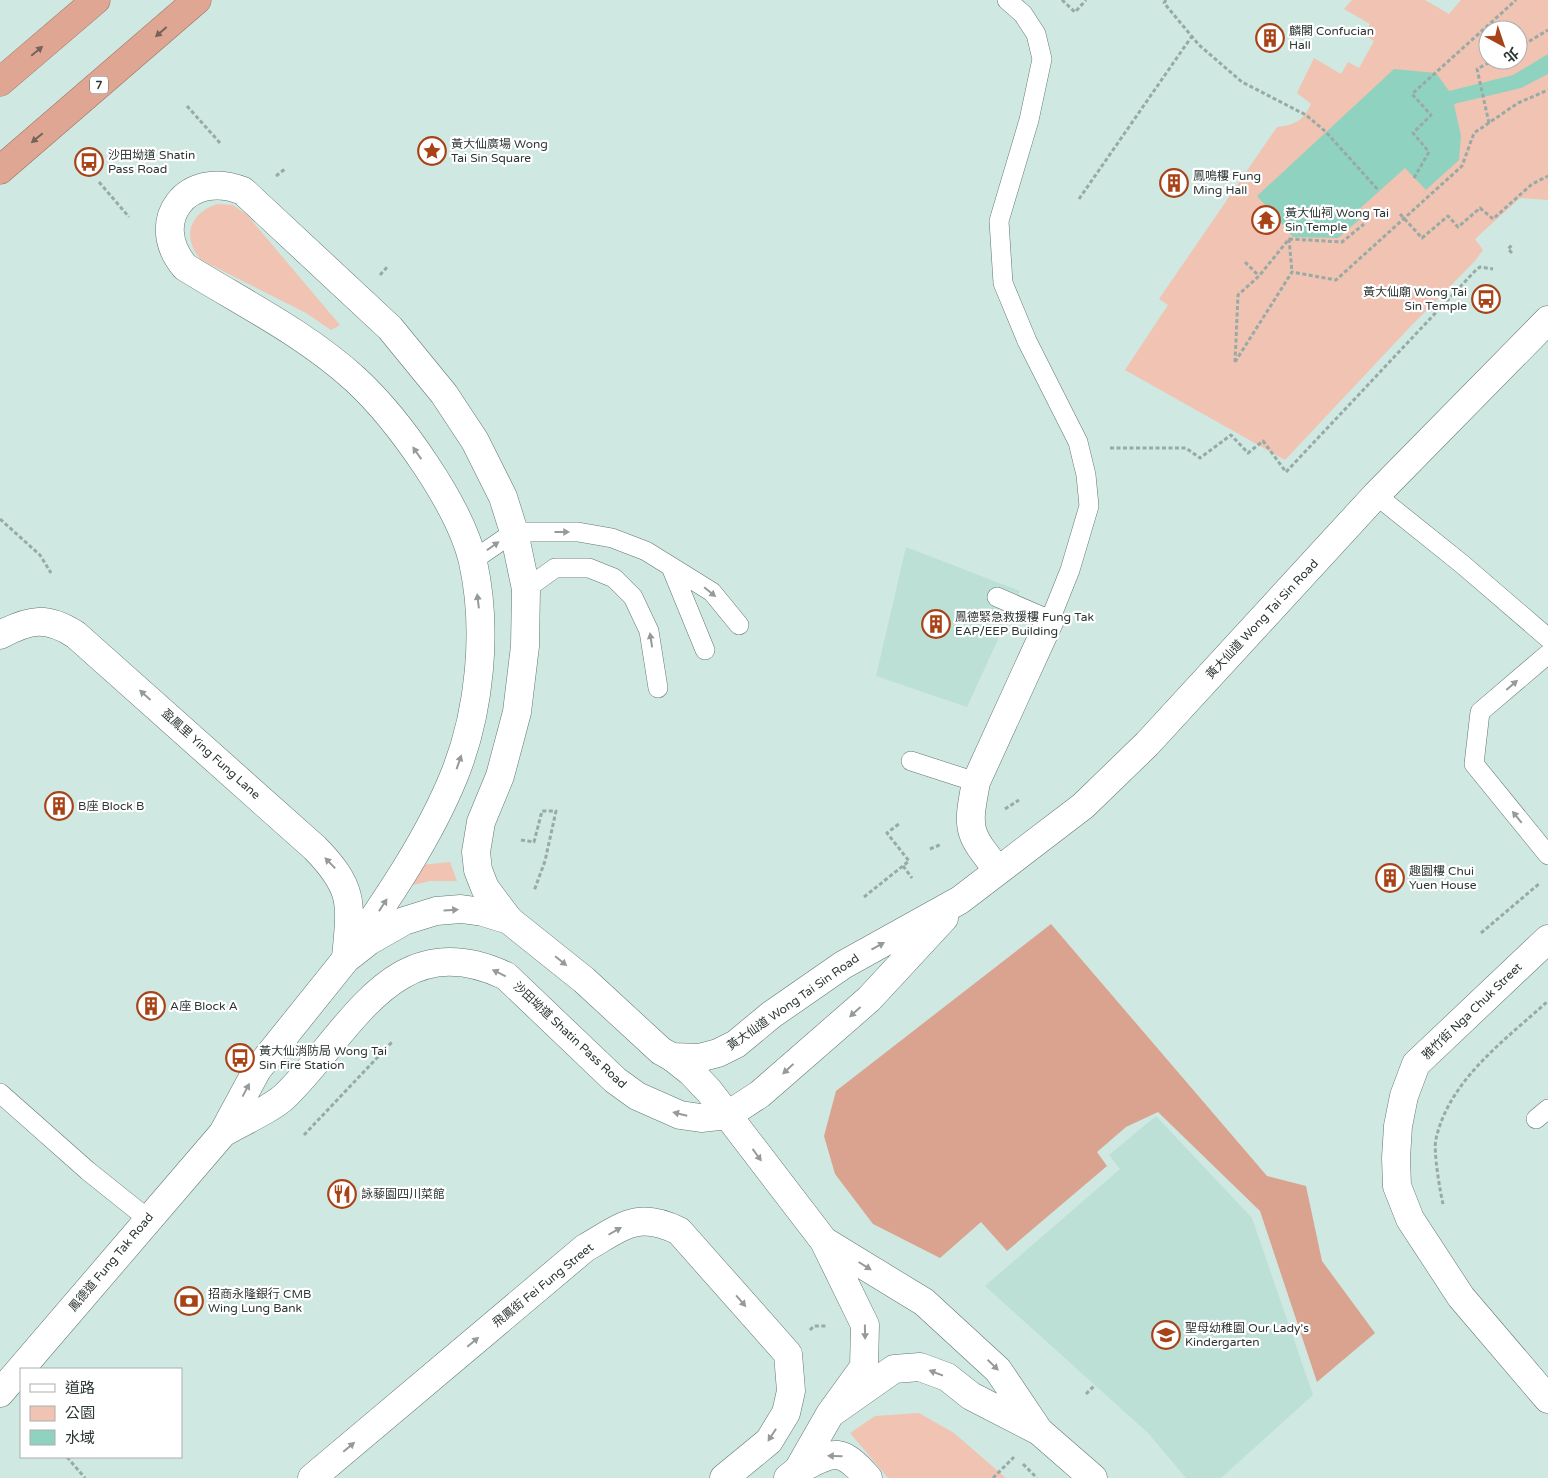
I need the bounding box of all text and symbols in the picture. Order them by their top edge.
north arrow [1478,20,1528,70]
building icon: 麟閣 Confucian Hall [1255,23,1285,53]
place label: 麟閣 Confucian Hall [1289,24,1374,52]
one-way arrow [155,26,167,38]
text: 北 [1500,44,1522,66]
one-way arrow [30,45,43,56]
road number: 7 [90,76,108,94]
one-way arrow [32,132,44,144]
place icon: 黃大仙廣場 Wong Tai Sin Square [417,136,447,166]
place label: 黃大仙廣場 Wong Tai Sin Square [451,137,548,165]
bus stop icon: 沙田坳道 Shatin Pass Road [74,147,104,177]
place label: 沙田坳道 Shatin Pass Road [108,148,195,176]
building icon: 鳳鳴樓 Fung Ming Hall [1159,168,1189,198]
place label: 鳳鳴樓 Fung Ming Hall [1193,169,1261,197]
temple icon: 黃大仙祠 Wong Tai Sin Temple [1251,205,1281,235]
place label: 黃大仙祠 Wong Tai Sin Temple [1285,206,1389,234]
bus stop icon: 黃大仙廟 Wong Tai Sin Temple [1471,284,1501,314]
place label: 黃大仙廟 Wong Tai Sin Temple [1363,285,1467,313]
one-way arrow [412,447,422,460]
one-way arrow [555,528,571,536]
one-way arrow [486,541,500,551]
street label: 黃大仙道 Wong Tai Sin Road [1203,556,1321,682]
one-way arrow [703,587,716,597]
one-way arrow [474,593,482,609]
building icon: 鳳德緊急救援樓 Fung Tak EAP/EEP Building [921,609,951,639]
place label: 鳳德緊急救援樓 Fung Tak EAP/EEP Building [955,610,1094,638]
one-way arrow [646,631,654,647]
one-way arrow [1506,679,1519,690]
one-way arrow [140,689,152,701]
street label: 盈鳳里 Ying Fung Lane [159,706,263,802]
one-way arrow [456,754,463,769]
building icon: B座 Block B [44,791,74,821]
place label: B座 Block B [78,799,144,813]
one-way arrow [1512,811,1523,824]
one-way arrow [324,858,336,870]
building icon: 趣園樓 Chui Yuen House [1375,863,1405,893]
place label: 趣園樓 Chui Yuen House [1409,864,1477,892]
one-way arrow [379,898,388,911]
one-way arrow [444,906,460,914]
one-way arrow [871,941,884,950]
street label: 黃大仙道 Wong Tai Sin Road [724,951,862,1053]
one-way arrow [554,956,567,967]
street label: 雅竹街 Nga Chuk Street [1419,960,1525,1062]
one-way arrow [492,969,507,977]
street label: 沙田坳道 Shatin Pass Road [511,979,629,1091]
building icon: A座 Block A [136,991,166,1021]
place label: A座 Block A [170,999,238,1013]
one-way arrow [849,1006,862,1017]
bus stop icon: 黃大仙消防局 Wong Tai Sin Fire Station [225,1043,255,1073]
place label: 黃大仙消防局 Wong Tai Sin Fire Station [259,1044,387,1072]
one-way arrow [783,1063,795,1075]
one-way arrow [242,1082,250,1097]
one-way arrow [673,1110,688,1118]
one-way arrow [752,1148,762,1162]
restaurant icon: 詠藜園四川菜館 [327,1179,357,1209]
place label: 詠藜園四川菜館 [361,1187,445,1201]
street label: 鳳德道 Fung Tak Road [66,1210,156,1314]
one-way arrow [607,1227,622,1235]
street label: 飛鳳街 Fei Fung Street [490,1240,596,1330]
one-way arrow [859,1262,872,1271]
bank icon: 招商永隆銀行 CMB Wing Lung Bank [174,1286,204,1316]
place label: 招商永隆銀行 CMB Wing Lung Bank [208,1287,311,1315]
one-way arrow [735,1294,747,1306]
school or university icon: 聖母幼稚園 Our Lady's Kindergarten [1151,1320,1181,1350]
place label: 聖母幼稚園 Our Lady's Kindergarten [1185,1321,1309,1349]
one-way arrow [861,1325,869,1341]
one-way arrow [467,1336,480,1347]
one-way arrow [987,1359,999,1371]
legend [20,1368,182,1458]
one-way arrow [928,1369,943,1377]
text: 道路 [65,1379,95,1397]
text: 公園 [65,1404,95,1422]
text: 水域 [65,1429,95,1447]
one-way arrow [767,1429,777,1442]
one-way arrow [343,1441,356,1452]
one-way arrow [827,1451,843,1459]

